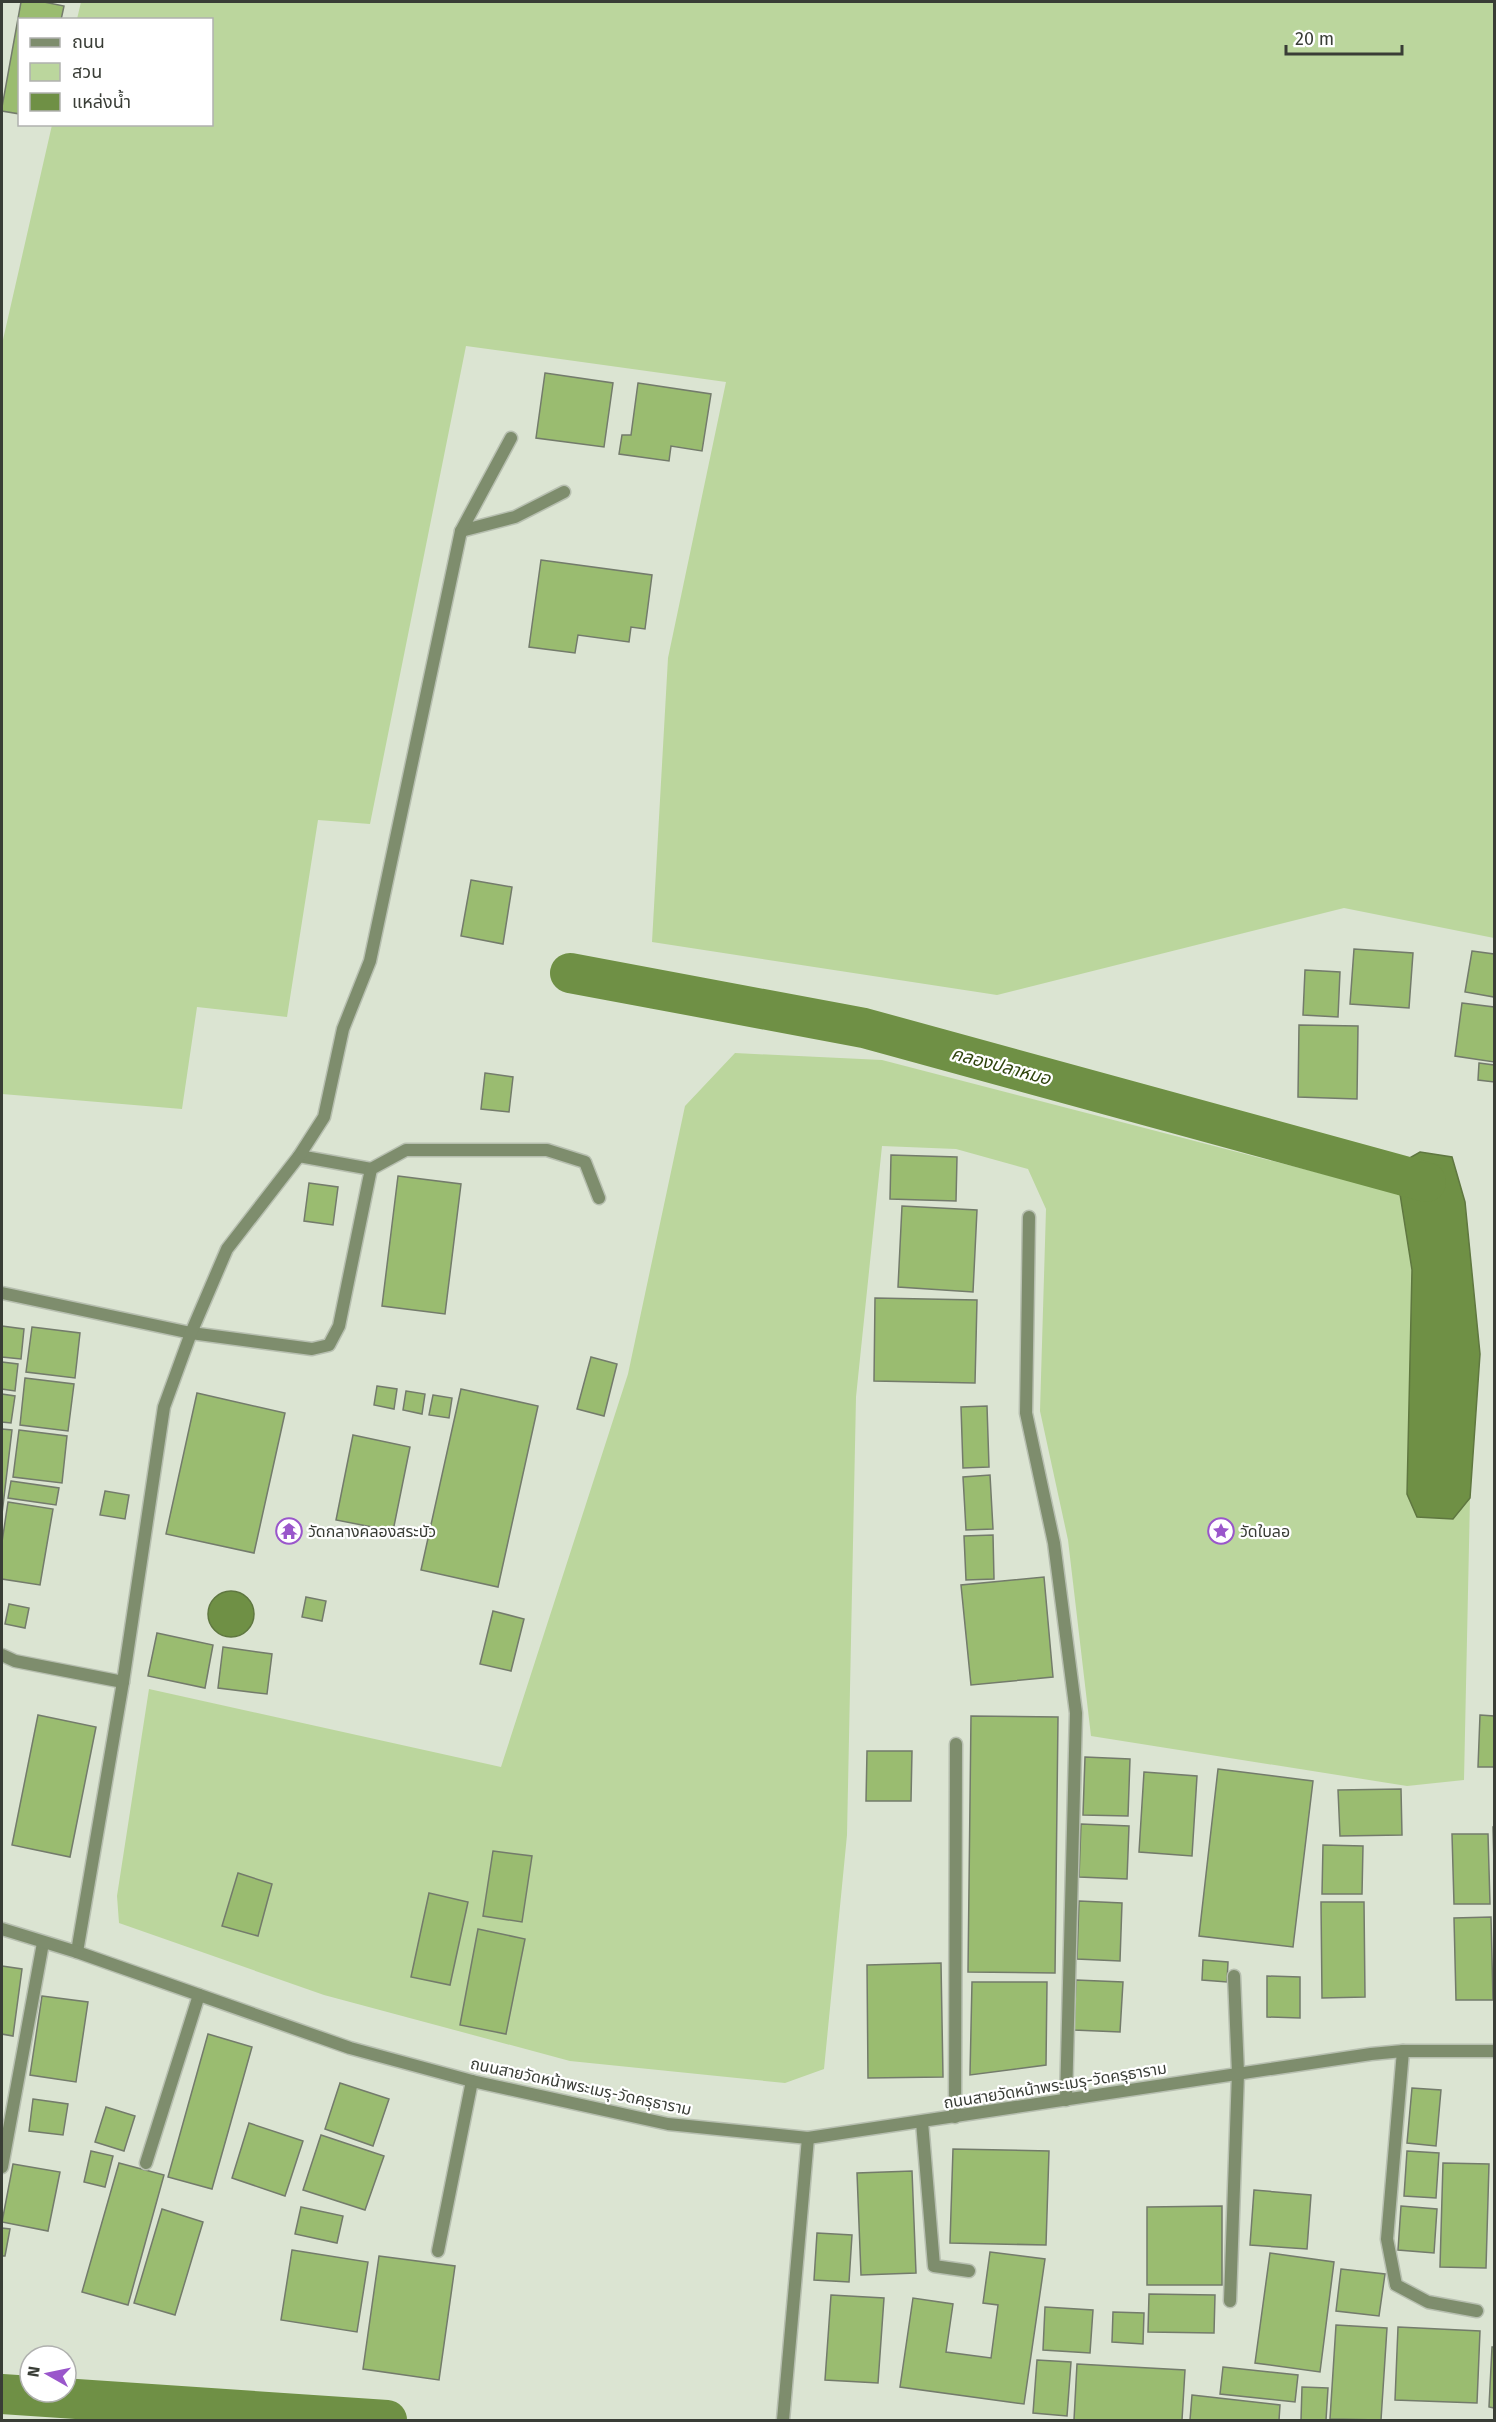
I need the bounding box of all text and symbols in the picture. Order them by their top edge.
legend [18,18,213,126]
scale bar [1286,18,1402,56]
text: 20 m [1295,28,1334,50]
text: ถนน [72,31,105,53]
text: สวน [72,61,102,83]
text: แหล่งน้ำ [72,89,131,113]
water label: คลองปลาหมอ [949,1042,1054,1090]
temple icon: วัดกลางคลองสระบัว [274,1516,304,1546]
place icon: วัดใบลอ [1206,1516,1236,1546]
place label: วัดกลางคลองสระบัว [308,1522,436,1541]
place label: วัดใบลอ [1240,1522,1290,1541]
street label: ถนนสายวัดหน้าพระเมรุ-วัดครุธาราม [469,2054,693,2119]
street label: ถนนสายวัดหน้าพระเมรุ-วัดครุธาราม [942,2058,1168,2113]
north arrow [18,2344,78,2404]
text: N [23,2365,44,2378]

